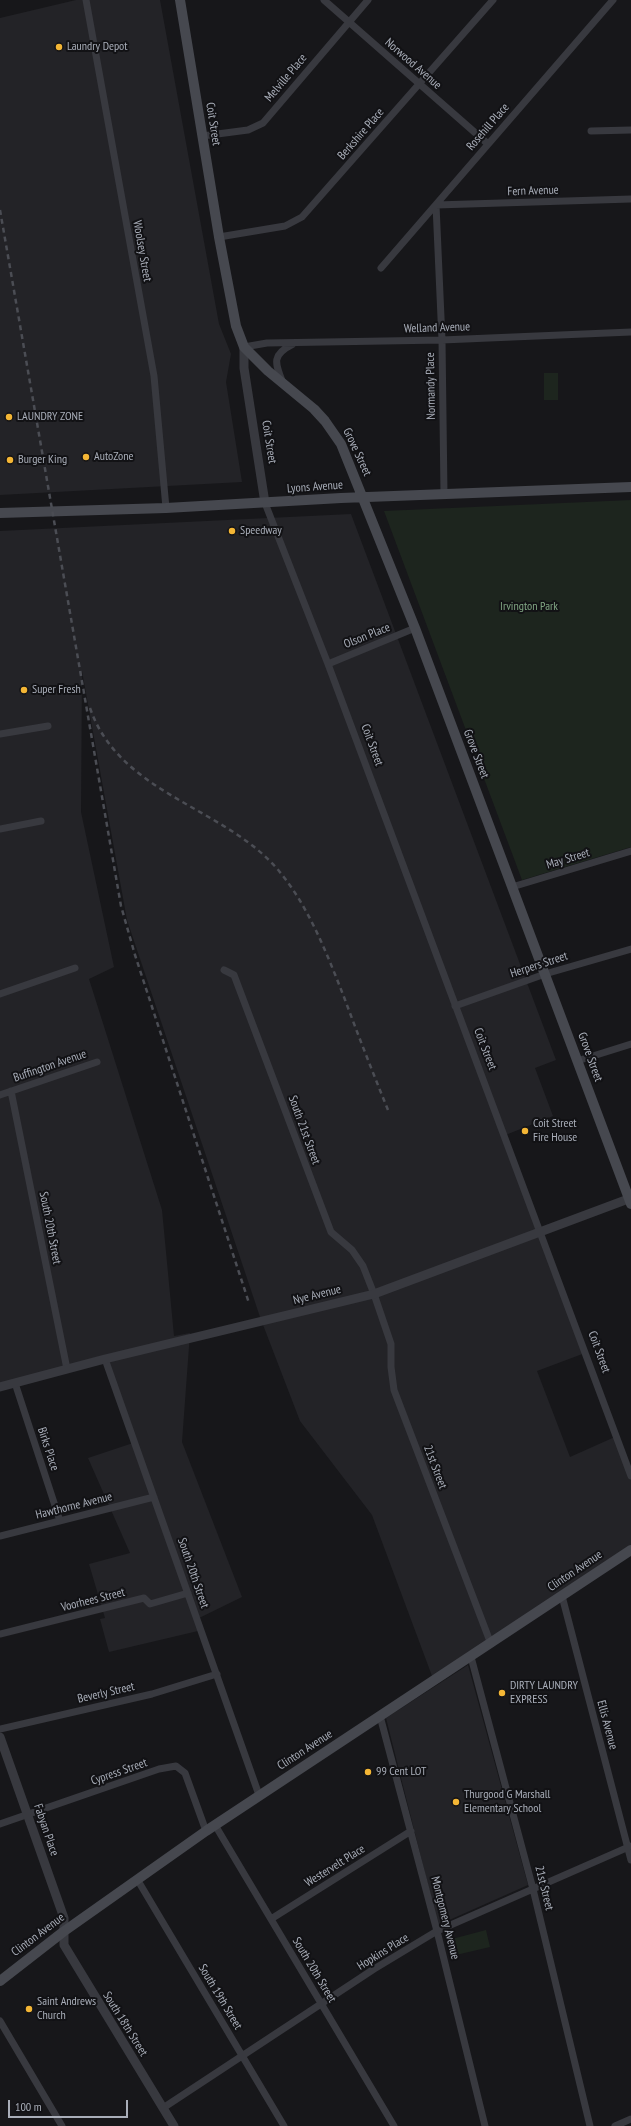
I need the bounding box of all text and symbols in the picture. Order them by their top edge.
street label: Norwood Avenue [382,35,444,93]
place label: Laundry Depot [67,40,128,54]
marker: Laundry Depot [54,42,64,52]
street label: Melville Place [262,51,310,105]
street label: Coit Street [202,101,224,147]
street label: Rosehill Place [464,101,512,153]
street label: Berkshire Place [335,105,387,163]
street label: Fern Avenue [507,183,559,199]
street label: Woolsey Street [130,219,154,283]
street label: Welland Avenue [404,320,470,336]
street label: Normandy Place [423,352,439,420]
place label: LAUNDRY ZONE [17,410,83,424]
marker: LAUNDRY ZONE [4,412,14,422]
street label: Coit Street [258,419,280,465]
street label: Grove Street [340,426,374,478]
place label: AutoZone [94,450,133,464]
marker: AutoZone [81,452,91,462]
place label: Burger King [18,453,67,467]
marker: Burger King [5,455,15,465]
street label: Lyons Avenue [287,478,343,496]
place label: Speedway [240,524,282,538]
marker: Speedway [227,526,237,536]
park label: Irvington Park [500,600,558,614]
street label: Olson Place [342,620,392,652]
place label: Super Fresh [32,683,81,697]
marker: Super Fresh [19,685,29,695]
street label: Coit Street [358,722,386,768]
street label: Grove Street [460,727,492,781]
street label: May Street [545,846,591,872]
street label: Herpers Street [508,949,570,981]
street label: Coit Street [470,1026,500,1072]
street label: Grove Street [574,1030,606,1084]
street label: Buffington Avenue [12,1047,88,1085]
street label: South 21st Street [285,1094,323,1166]
place label: Coit Street Fire House [533,1117,577,1145]
marker: Coit Street Fire House [520,1126,530,1136]
street label: South 20th Street [36,1191,64,1265]
street label: Nye Avenue [292,1282,342,1308]
street label: Coit Street [585,1329,613,1375]
street label: Birks Place [34,1425,62,1473]
street label: 21st Street [420,1443,450,1491]
street label: Hawthorne Avenue [34,1490,114,1522]
street label: South 20th Street [174,1536,212,1610]
street label: Clinton Avenue [545,1547,605,1595]
street label: Voorhees Street [60,1585,126,1615]
street label: Beverly Street [76,1679,136,1707]
place label: DIRTY LAUNDRY EXPRESS [510,1679,578,1707]
marker: DIRTY LAUNDRY EXPRESS [497,1688,507,1698]
street label: Ellis Avenue [594,1699,620,1751]
street label: Clinton Avenue [275,1727,335,1773]
street label: Cypress Street [89,1756,149,1788]
place label: 99 Cent LOT [376,1765,426,1779]
marker: 99 Cent LOT [363,1767,373,1777]
place label: Thurgood G Marshall Elementary School [464,1788,550,1816]
marker: Thurgood G Marshall Elementary School [451,1797,461,1807]
street label: Fabyan Place [30,1802,62,1858]
street label: Westervelt Place [302,1842,368,1890]
street label: 21st Street [532,1864,556,1912]
street label: Montgomery Avenue [428,1875,462,1961]
street label: Clinton Avenue [9,1910,67,1960]
street label: Hopkins Place [355,1931,411,1973]
street label: South 20th Street [289,1935,339,2005]
street label: South 19th Street [195,1962,245,2032]
street label: South 18th Street [99,1989,151,2059]
place label: Saint Andrews Church [37,1995,96,2023]
marker: Saint Andrews Church [24,2004,34,2014]
scale bar [10,2092,130,2118]
text: 100 m [15,2099,42,2114]

